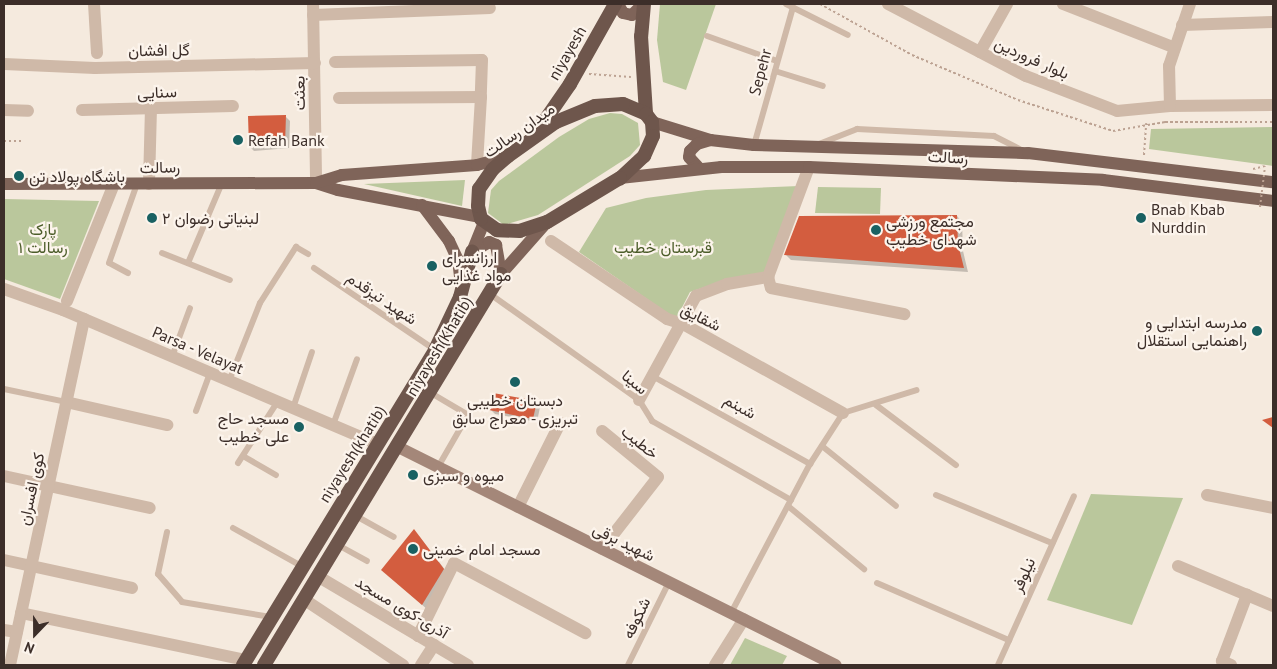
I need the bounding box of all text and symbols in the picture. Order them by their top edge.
street label: niyayesh [544,23,590,83]
street label: بلوار فروردین [992,33,1072,83]
street label: گل افشان [128,40,190,60]
street label: Sepehr [745,47,775,97]
street label: بعثت [289,76,309,110]
street label: سنایی [137,82,177,102]
street label: میدان رسالت [480,99,558,161]
place label: Refah Bank [248,130,325,150]
marker: Refah Bank [232,134,244,146]
street label: رسالت [927,146,969,168]
street label: رسالت [140,157,180,177]
place label: باشگاه پولاد تن [29,166,125,186]
marker: باشگاه پولاد تن [13,170,25,182]
place label: Bnab Kbab Nurddin [1151,199,1225,237]
place label: لبنیاتی رضوان ۲ [162,208,259,228]
place label: مجتمع ورزشی شهدای خطیب [886,211,977,249]
marker: لبنیاتی رضوان ۲ [146,212,158,224]
marker: Bnab Kbab Nurddin [1135,212,1147,224]
park label: پارک رسالت ۱ [18,219,68,257]
marker: مجتمع ورزشی شهدای خطیب [870,224,882,236]
park label: قبرستان خطیب [614,237,712,257]
place label: ارزانسرای مواد غذایی [442,247,511,285]
marker: ارزانسرای مواد غذایی [426,260,438,272]
street label: شهید تیزقدم [343,267,421,329]
street label: niyayesh(Khatib) [402,293,476,399]
street label: شقایق [678,299,724,335]
place label: مدرسه ابتدایی و راهنمایی استقلال [1137,312,1247,350]
street label: Parsa - Velayat [148,322,248,378]
marker: مدرسه ابتدایی و راهنمایی استقلال [1251,325,1263,337]
street label: سینا [618,366,652,398]
marker: دبستان خطیبی تبریزی - معراج سابق [509,376,521,388]
street label: شبنم [721,389,759,423]
place label: دبستان خطیبی تبریزی - معراج سابق [451,390,579,428]
street label: niyayesh(khatib) [314,402,390,506]
place label: مسجد حاج علی خطیب [218,408,289,446]
marker: مسجد حاج علی خطیب [293,421,305,433]
street label: خطیب [618,421,662,463]
street label: کوی افسران [14,451,48,527]
place label: میوه و سبزی [423,465,504,485]
marker: میوه و سبزی [407,469,419,481]
street label: شهید برقی [590,519,658,565]
place label: مسجد امام خمینی [423,539,540,559]
marker: مسجد امام خمینی [407,543,419,555]
street label: نیلوفر [1007,555,1039,595]
street label: آذری-کوی مسجد [352,572,452,642]
street label: شکوفه [618,594,654,642]
north arrow [10,609,60,659]
text: N [22,638,37,658]

